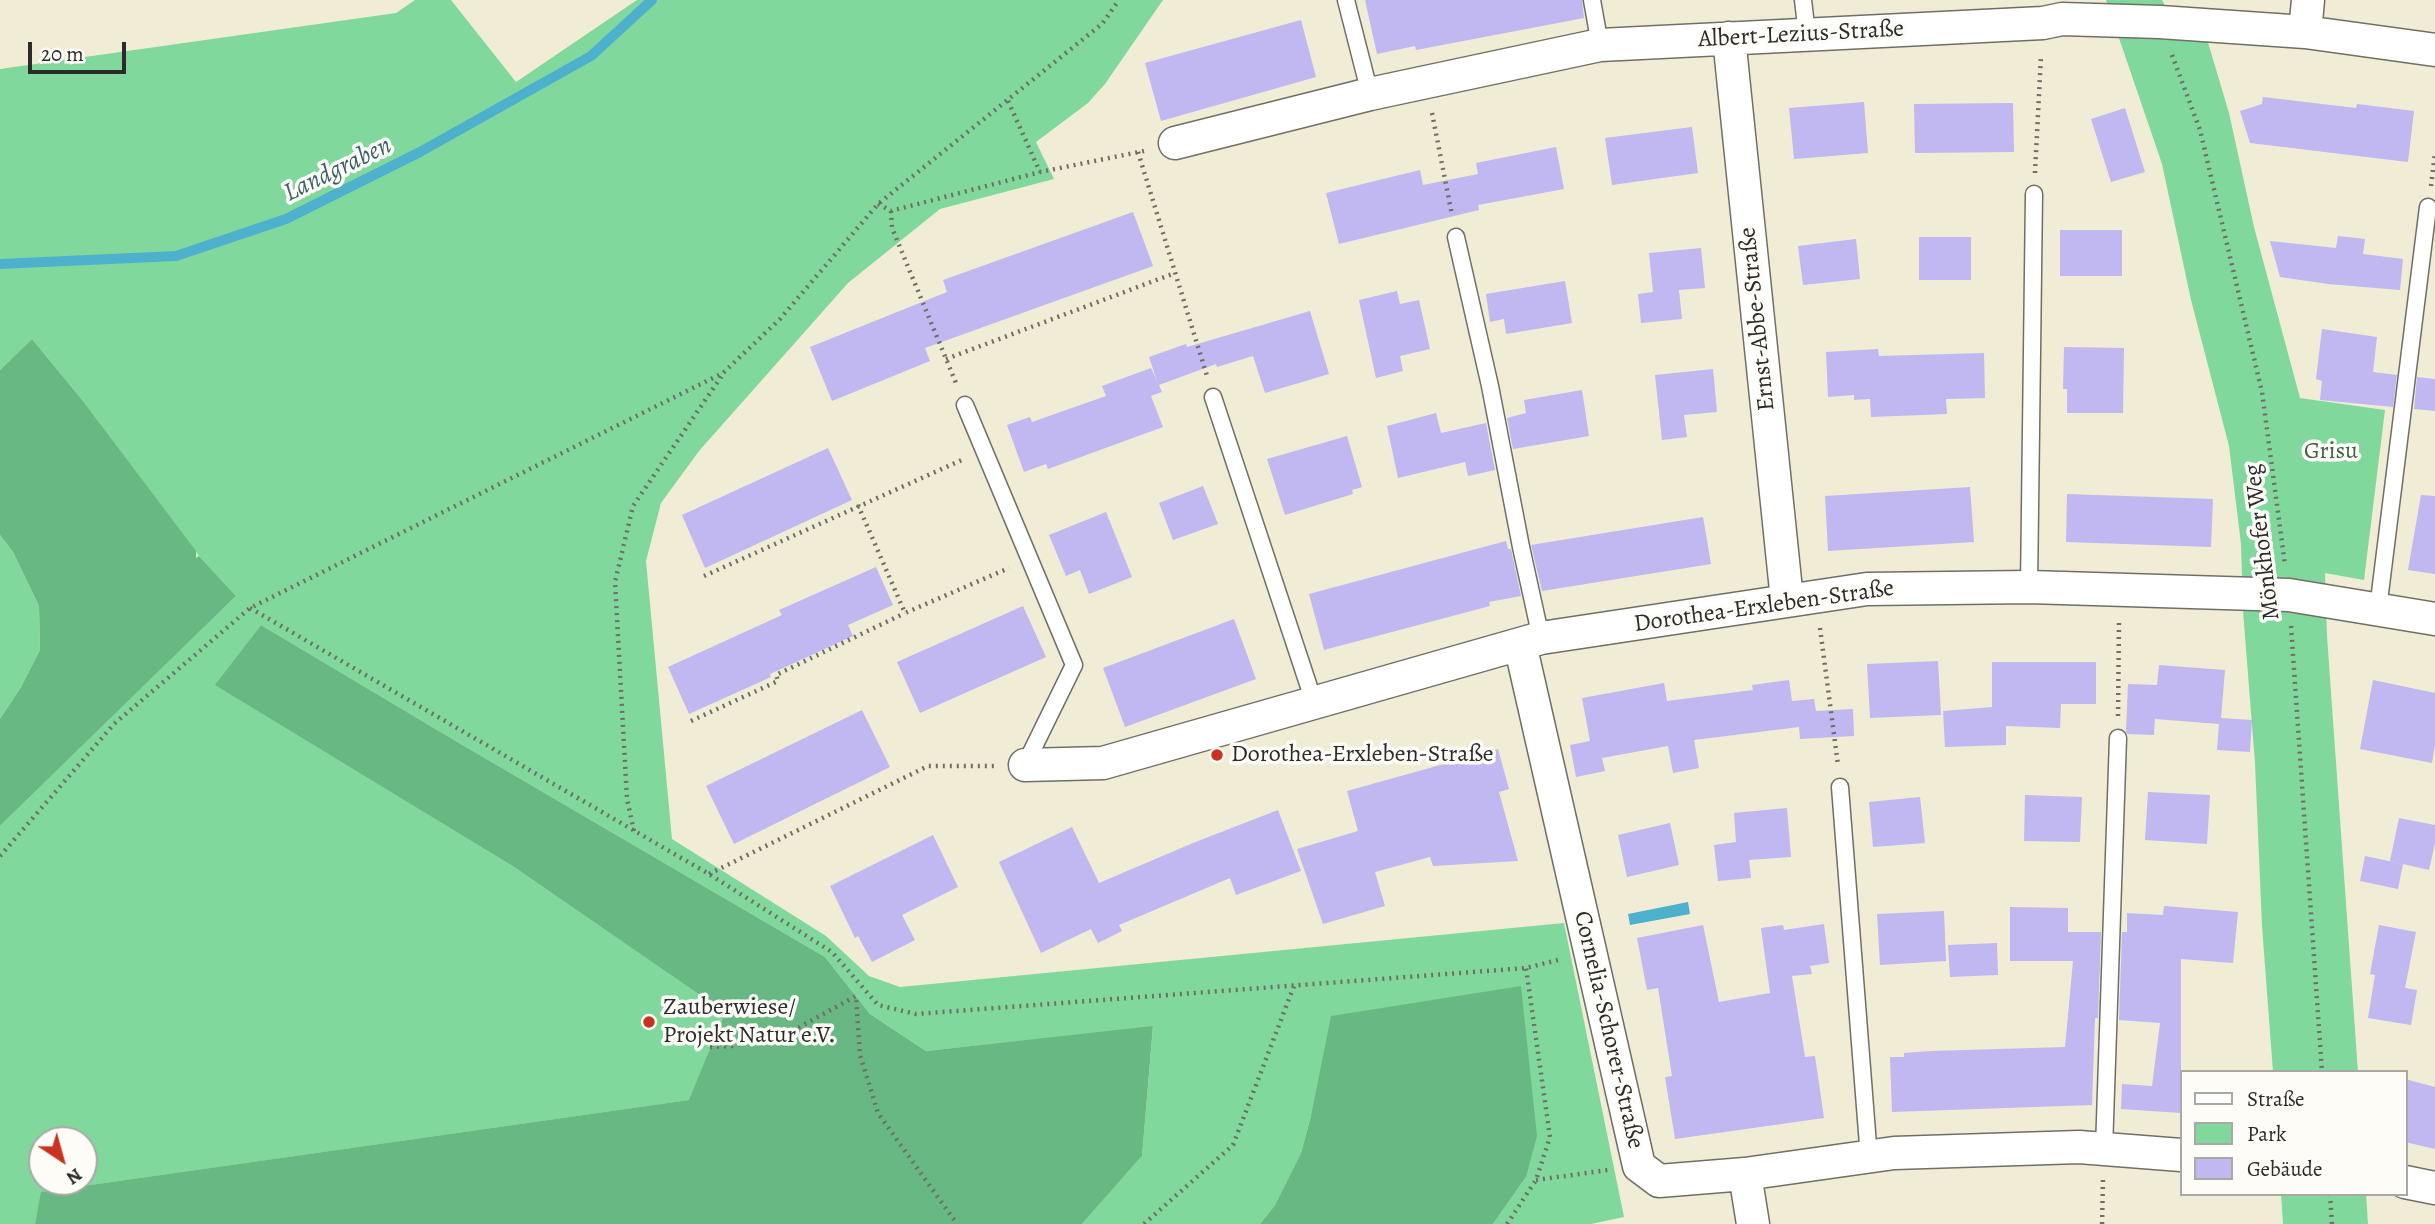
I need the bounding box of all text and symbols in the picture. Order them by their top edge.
street label: Albert-Lezius-Straße [1697,15,1905,55]
scale bar [32,28,130,72]
text: 20 m [41,40,84,68]
water label: Landgraben [279,131,397,209]
street label: Ernst-Abbe-Straße [1734,226,1782,412]
park label: Grisu [2304,438,2358,466]
street label: Mönkhofer Weg [2239,462,2287,622]
street label: Dorothea-Erxleben-Straße [1632,574,1896,640]
place label: Dorothea-Erxleben-Straße [1231,741,1493,769]
marker: Dorothea-Erxleben-Straße [1209,747,1225,763]
street label: Cornelia-Schorer-Straße [1567,908,1649,1152]
place label: Zauberwiese/ Projekt Natur e.V. [663,994,836,1050]
marker: Zauberwiese/ Projekt Natur e.V. [641,1014,657,1030]
legend [2180,1070,2407,1196]
text: Straße [2247,1085,2305,1113]
text: Park [2247,1120,2286,1148]
north arrow [28,1126,98,1196]
text: Gebäude [2247,1155,2323,1183]
text: N [61,1162,87,1191]

